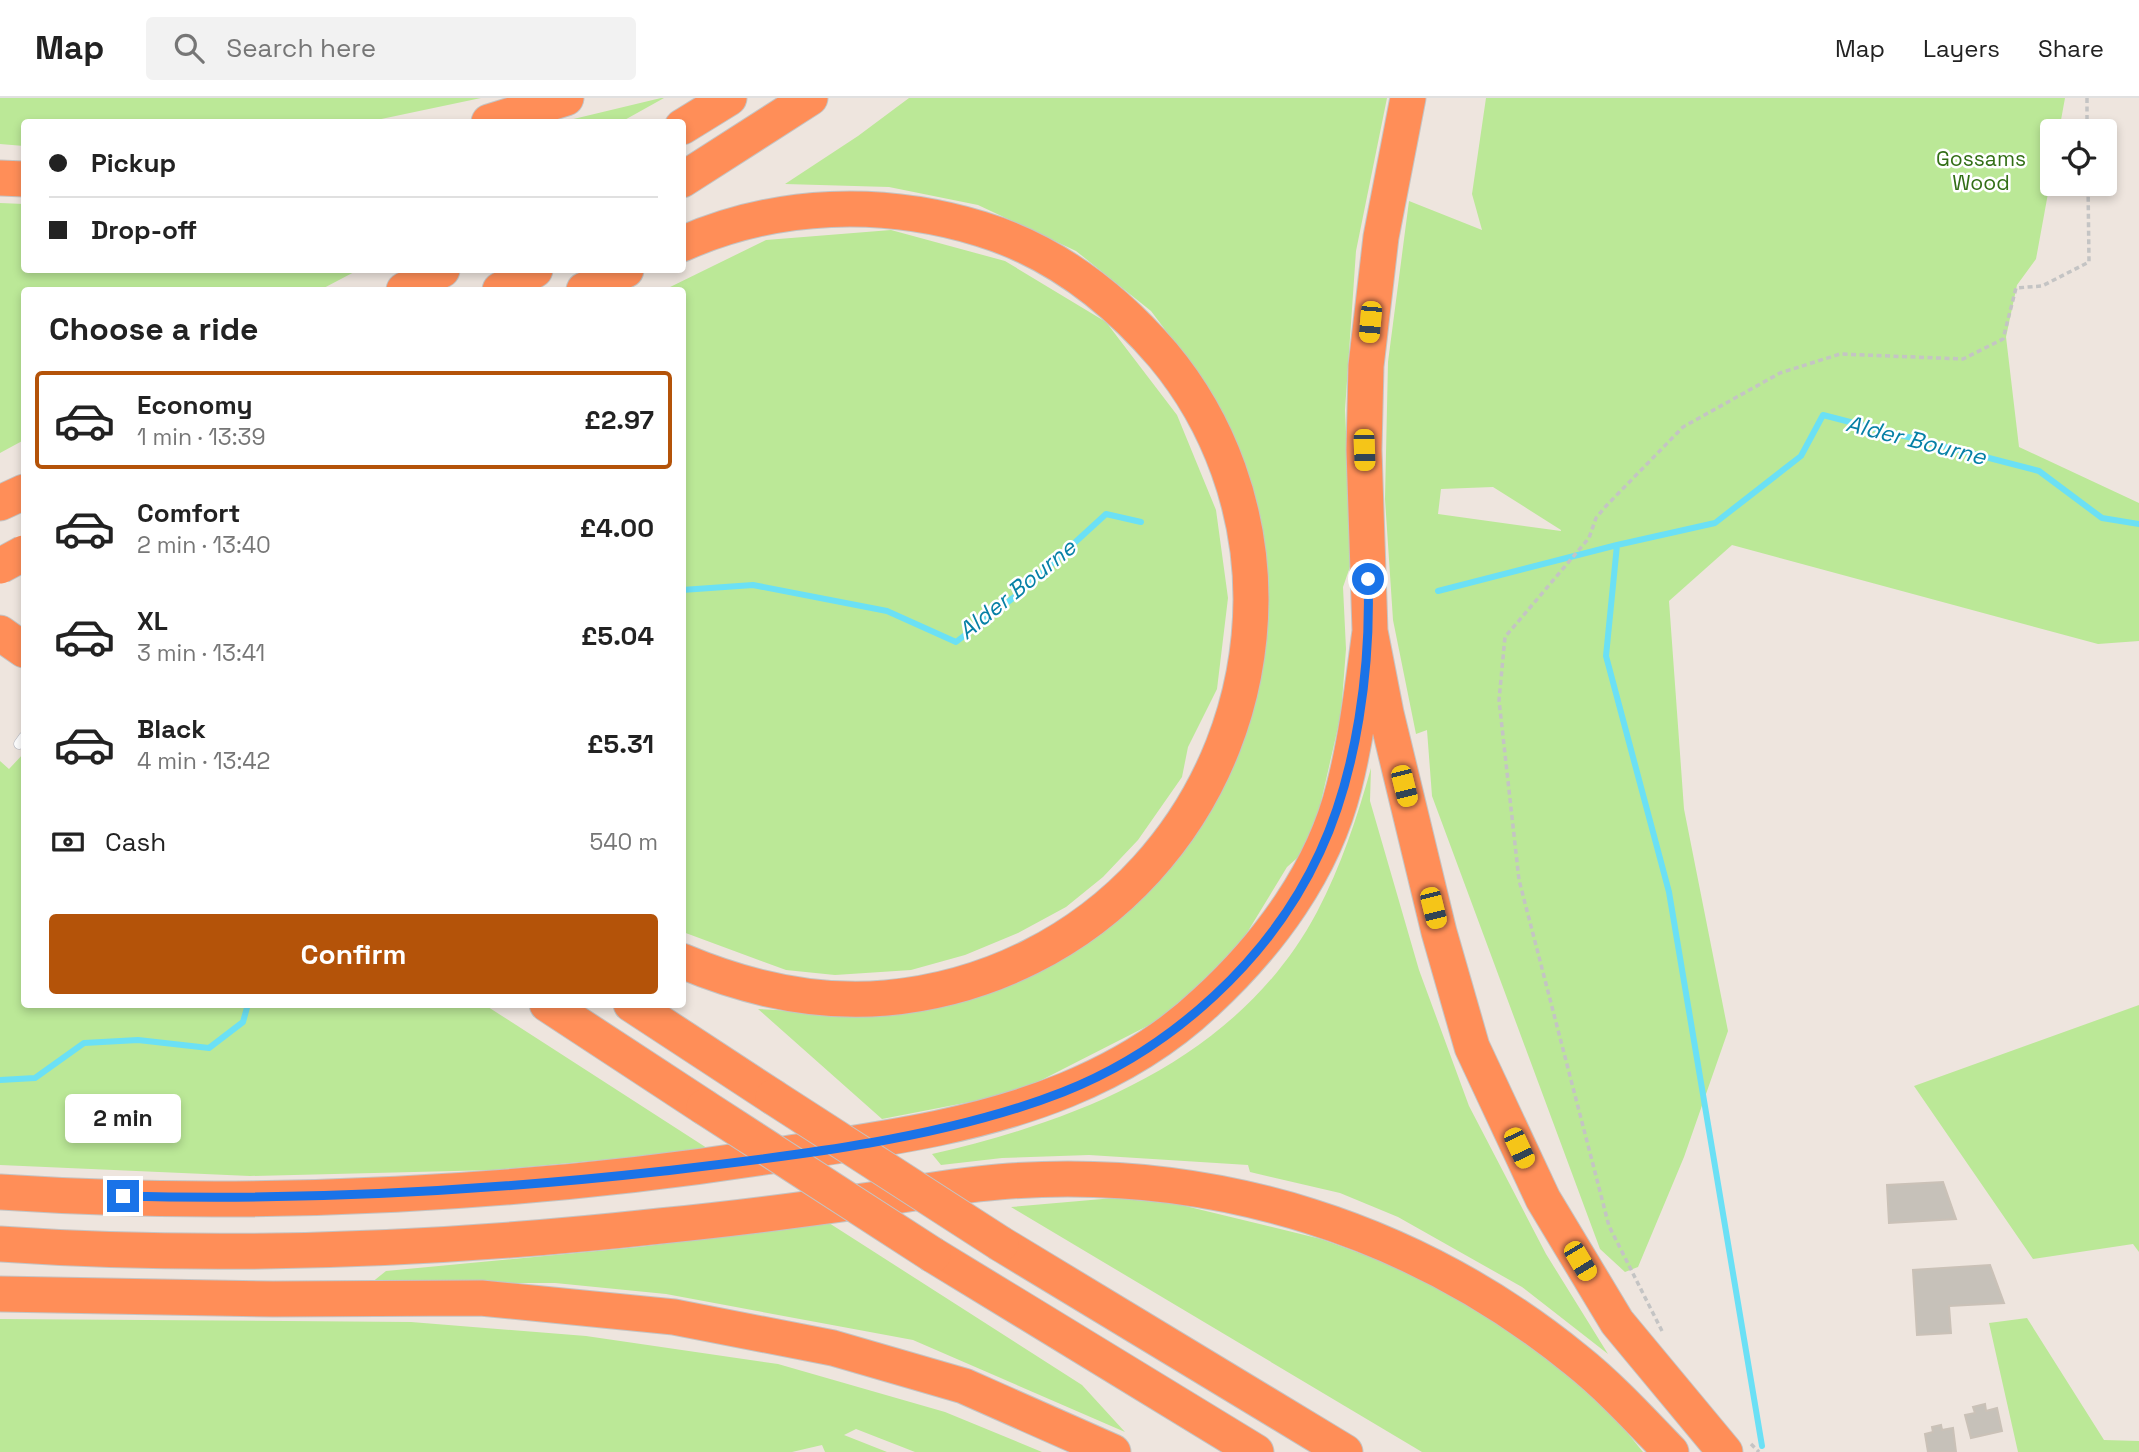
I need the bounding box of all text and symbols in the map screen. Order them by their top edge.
search box [146,17,636,80]
text: Map [35,27,104,69]
icon: search [170,29,208,67]
text: Search here [226,31,376,65]
text: Map [1835,33,1885,64]
text: Layers [1923,33,2000,64]
text: Share [2038,33,2104,64]
map controls [2040,119,2117,196]
button: locate [2040,119,2117,196]
park label: Gossams Wood [1936,145,2026,196]
text: Pickup [91,146,176,180]
text: Drop-off [91,213,197,247]
car [1358,300,1383,344]
text: Choose a ride [49,309,259,349]
text: Economy [137,388,253,422]
icon: car [53,389,116,452]
text: £2.97 [584,403,654,437]
water label: Alder Bourne [1843,408,1990,472]
text: 1 min · 13:39 [137,422,265,452]
car [1353,429,1376,471]
text: Comfort [137,496,240,530]
icon: car [53,497,116,560]
text: £4.00 [580,511,654,545]
text: 2 min · 13:40 [137,530,271,560]
water label: Alder Bourne [952,531,1083,646]
route start [1352,563,1384,595]
text: XL [137,604,168,638]
icon: car [53,605,116,668]
text: £5.04 [581,619,654,653]
text: 3 min · 13:41 [137,638,265,668]
text: Black [137,712,206,746]
icon: car [53,713,116,776]
text: £5.31 [587,727,654,761]
text: 4 min · 13:42 [137,746,271,776]
car [1389,763,1420,809]
icon: cash [49,823,87,861]
text: Cash [105,825,166,859]
text: 540 m [589,827,658,857]
car [1418,885,1449,931]
button: Confirm [49,914,658,994]
callout: 2 min [65,1094,181,1144]
text: 2 min [93,1103,153,1133]
car [1501,1125,1538,1171]
route end [107,1180,139,1212]
car [1561,1238,1600,1284]

